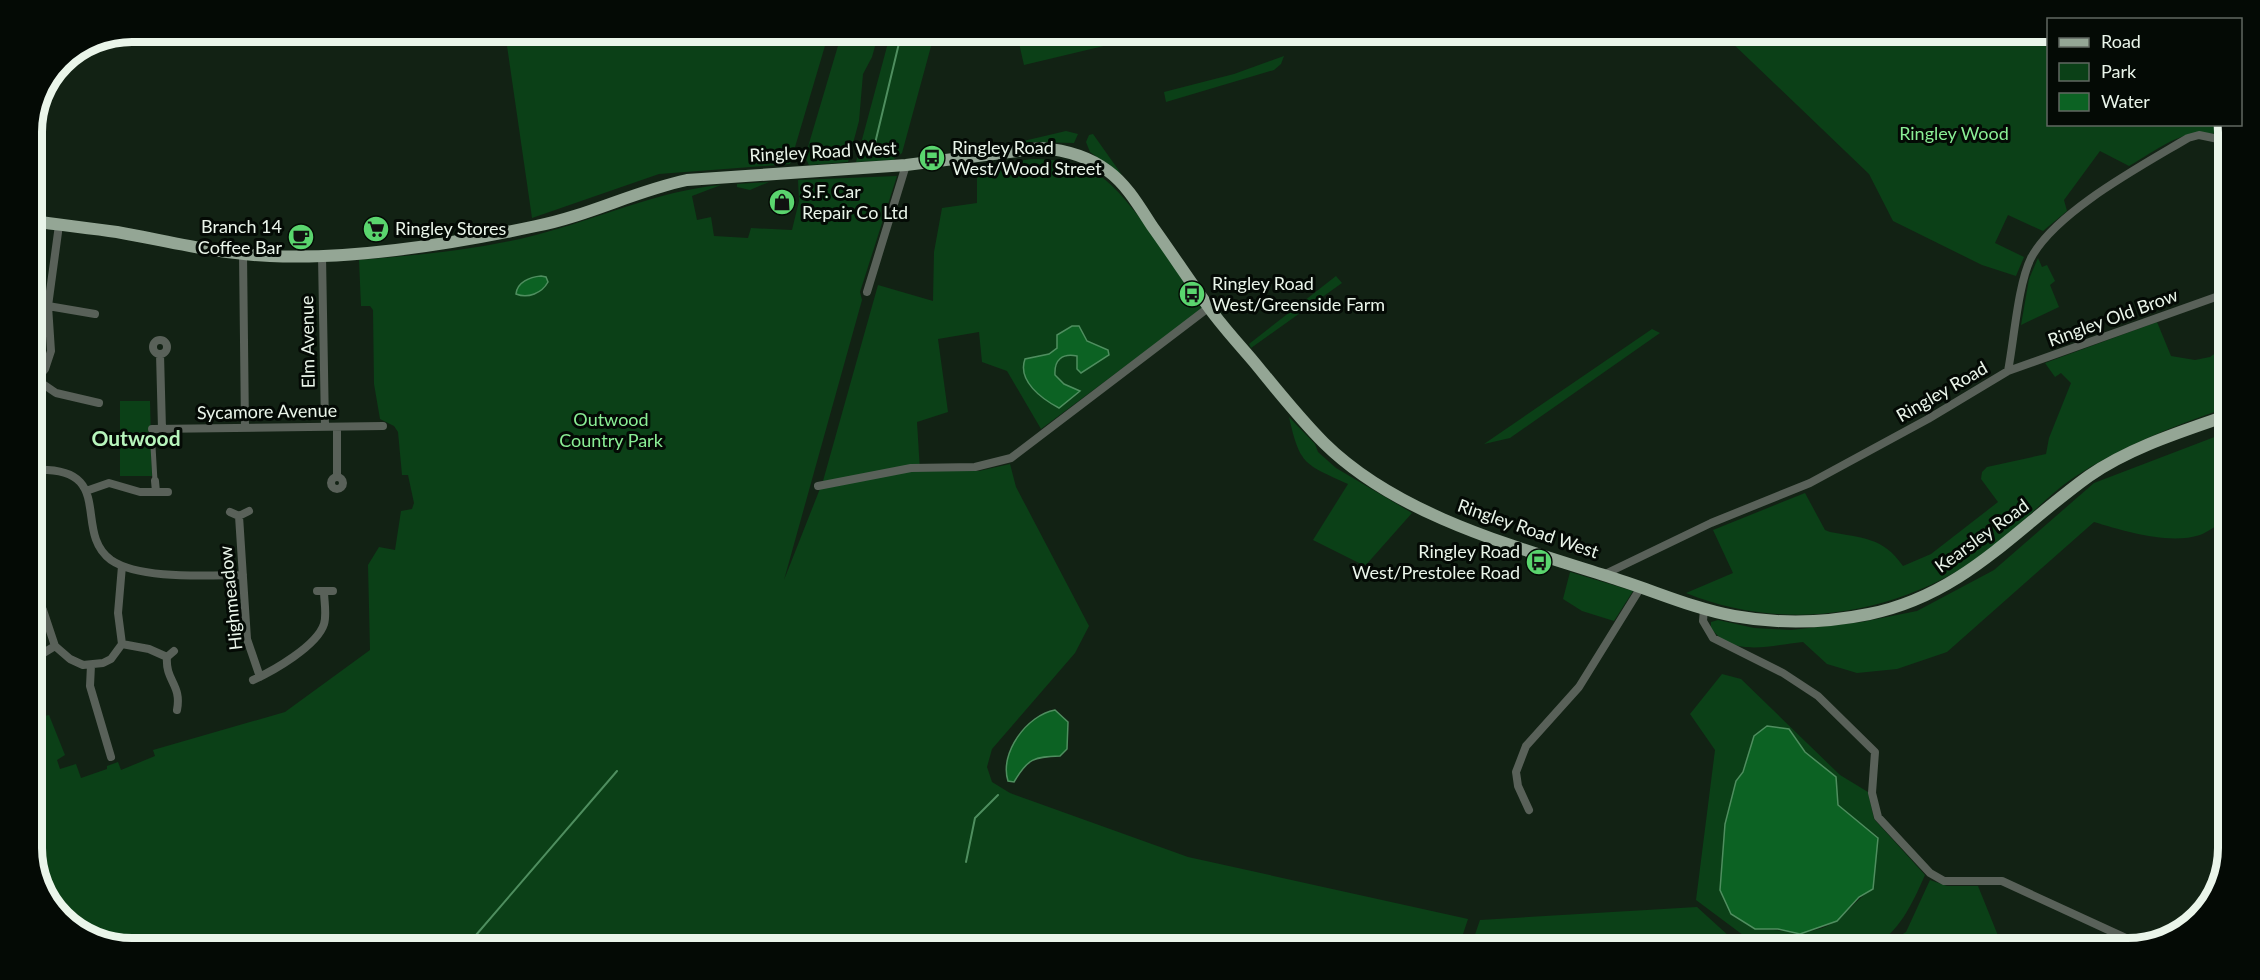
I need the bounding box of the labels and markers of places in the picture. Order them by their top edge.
place label: Ringley Road West/Wood Street [952,136,1102,179]
bus stop icon: Ringley Road West/Wood Street [917,143,947,173]
place label: S.F. Car Repair Co Ltd [802,180,908,223]
shop icon: S.F. Car Repair Co Ltd [767,187,797,217]
supermarket icon: Ringley Stores [361,214,391,244]
place label: Branch 14 Coffee Bar [198,215,282,258]
place label: Ringley Stores [395,217,507,239]
cafe icon: Branch 14 Coffee Bar [286,222,316,252]
place label: Ringley Road West/Greenside Farm [1212,272,1385,315]
bus stop icon: Ringley Road West/Greenside Farm [1177,279,1207,309]
place label: Ringley Road West/Prestolee Road [1352,540,1520,583]
bus stop icon: Ringley Road West/Prestolee Road [1524,547,1554,577]

